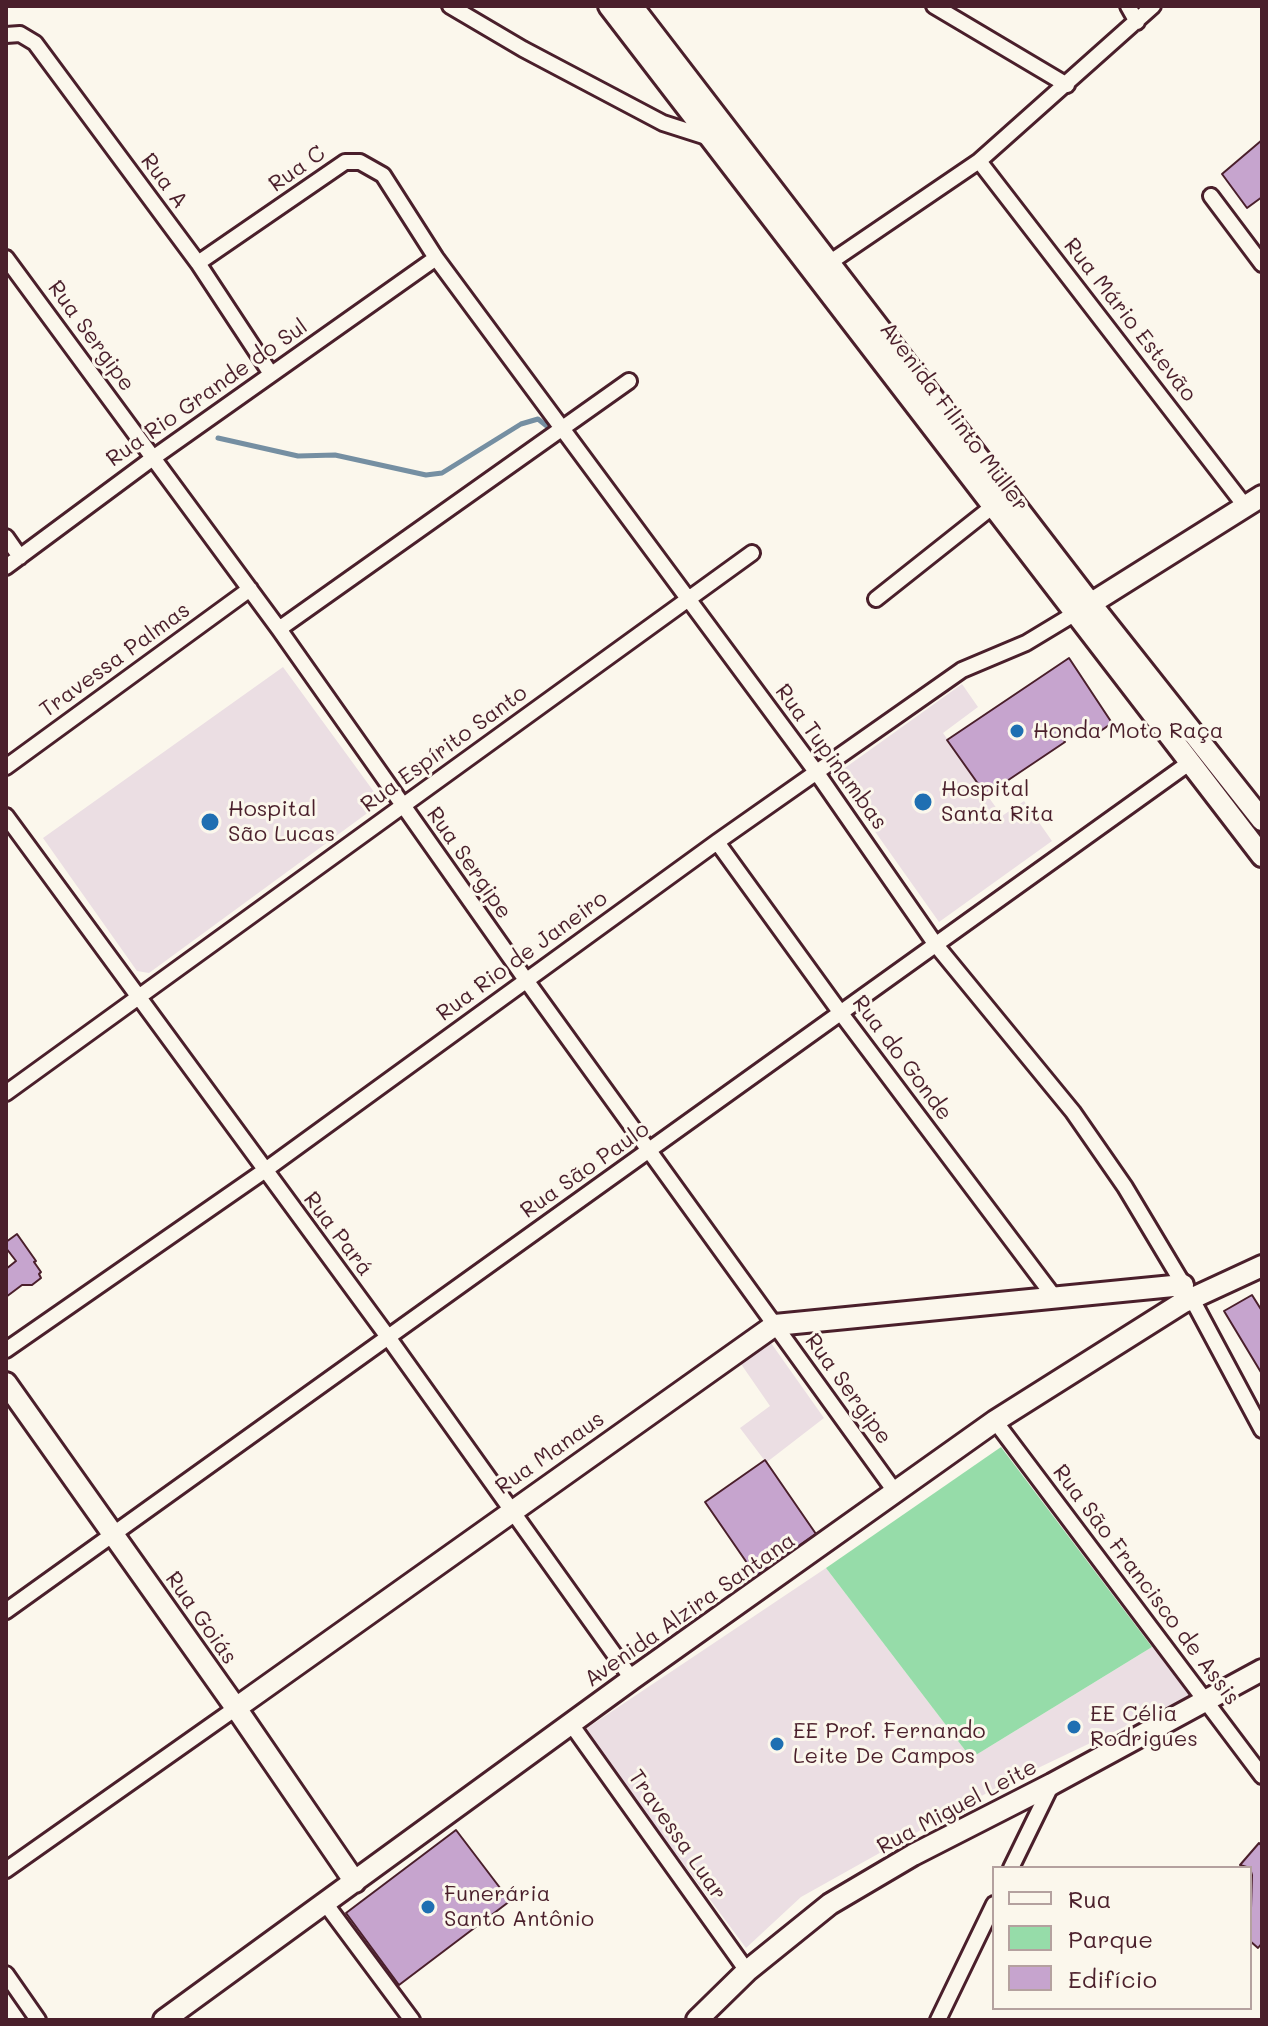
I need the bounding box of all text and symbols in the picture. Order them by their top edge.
street label: Rua C [264,140,330,198]
street label: Rua A [135,148,193,214]
street label: Rua Mário Estevão [1058,233,1202,407]
street label: Rua Sergipe [42,275,140,397]
street label: Rua Rio Grande do Sul [101,313,313,473]
street label: Avenida Filinto Müller [874,317,1034,517]
street label: Travessa Palmas [35,597,195,723]
street label: Rua Tupinambas [769,679,893,835]
street label: Rua Espírito Santo [356,680,532,818]
place label: Honda Moto Raça [1033,718,1223,744]
marker: Honda Moto Raça [1008,722,1026,740]
place label: Hospital Santa Rita [941,776,1054,828]
marker: Hospital Santa Rita [912,791,934,813]
place label: Hospital São Lucas [228,796,335,848]
street label: Rua Sergipe [421,802,517,924]
marker: Hospital São Lucas [199,811,221,833]
street label: Rua Rio de Janeiro [431,885,613,1027]
street label: Rua do Gonde [846,990,958,1126]
street label: Rua São Paulo [516,1116,654,1224]
street label: Rua Pará [298,1187,378,1281]
street label: Rua Sergipe [799,1328,897,1450]
street label: Rua Manaus [491,1406,609,1500]
street label: Rua São Francisco de Assis [1047,1460,1245,1710]
street label: Avenida Alzira Santana [580,1527,800,1693]
street label: Rua Goiás [159,1566,243,1670]
place label: EE Célia Rodrigues [1090,1701,1198,1752]
place label: EE Prof. Fernando Leite De Campos [793,1718,986,1770]
marker: EE Célia Rodrigues [1065,1718,1083,1736]
marker: EE Prof. Fernando Leite De Campos [768,1735,786,1753]
street label: Rua Miguel Leite [873,1754,1041,1860]
street label: Travessa Luar [622,1765,732,1905]
legend [992,1866,1252,2010]
place label: Funerária Santo Antônio [444,1881,594,1932]
text: Rua [1068,1883,1111,1914]
marker: Funerária Santo Antônio [419,1898,437,1916]
text: Parque [1068,1923,1153,1954]
text: Edifício [1068,1963,1157,1994]

